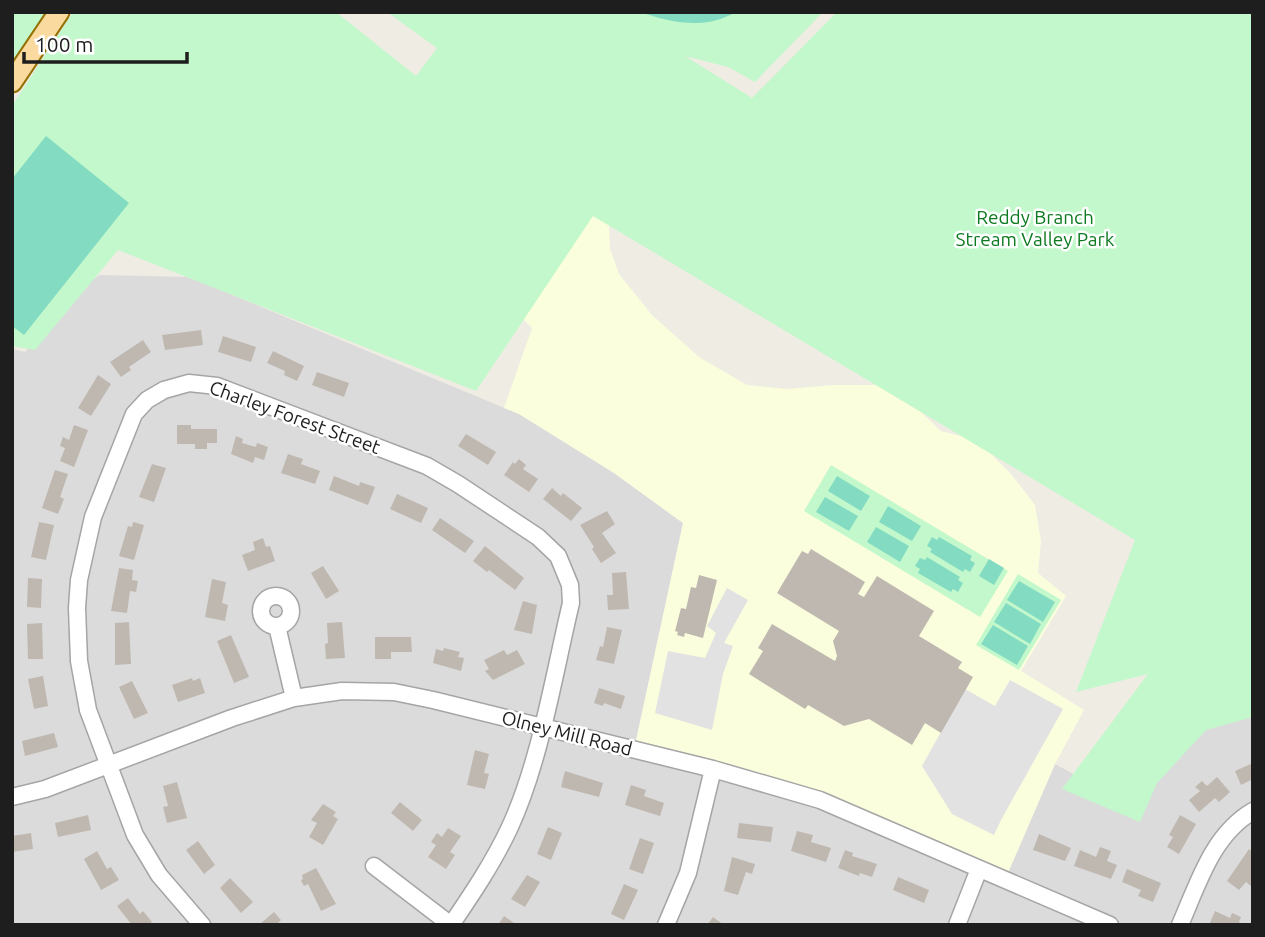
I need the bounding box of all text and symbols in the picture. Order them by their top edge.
scale bar [24,21,187,65]
text: 100 m [35,32,93,56]
park label: Reddy Branch Stream Valley Park [956,206,1115,250]
street label: Charley Forest Street [207,376,384,458]
street label: Olney Mill Road [499,706,635,760]

